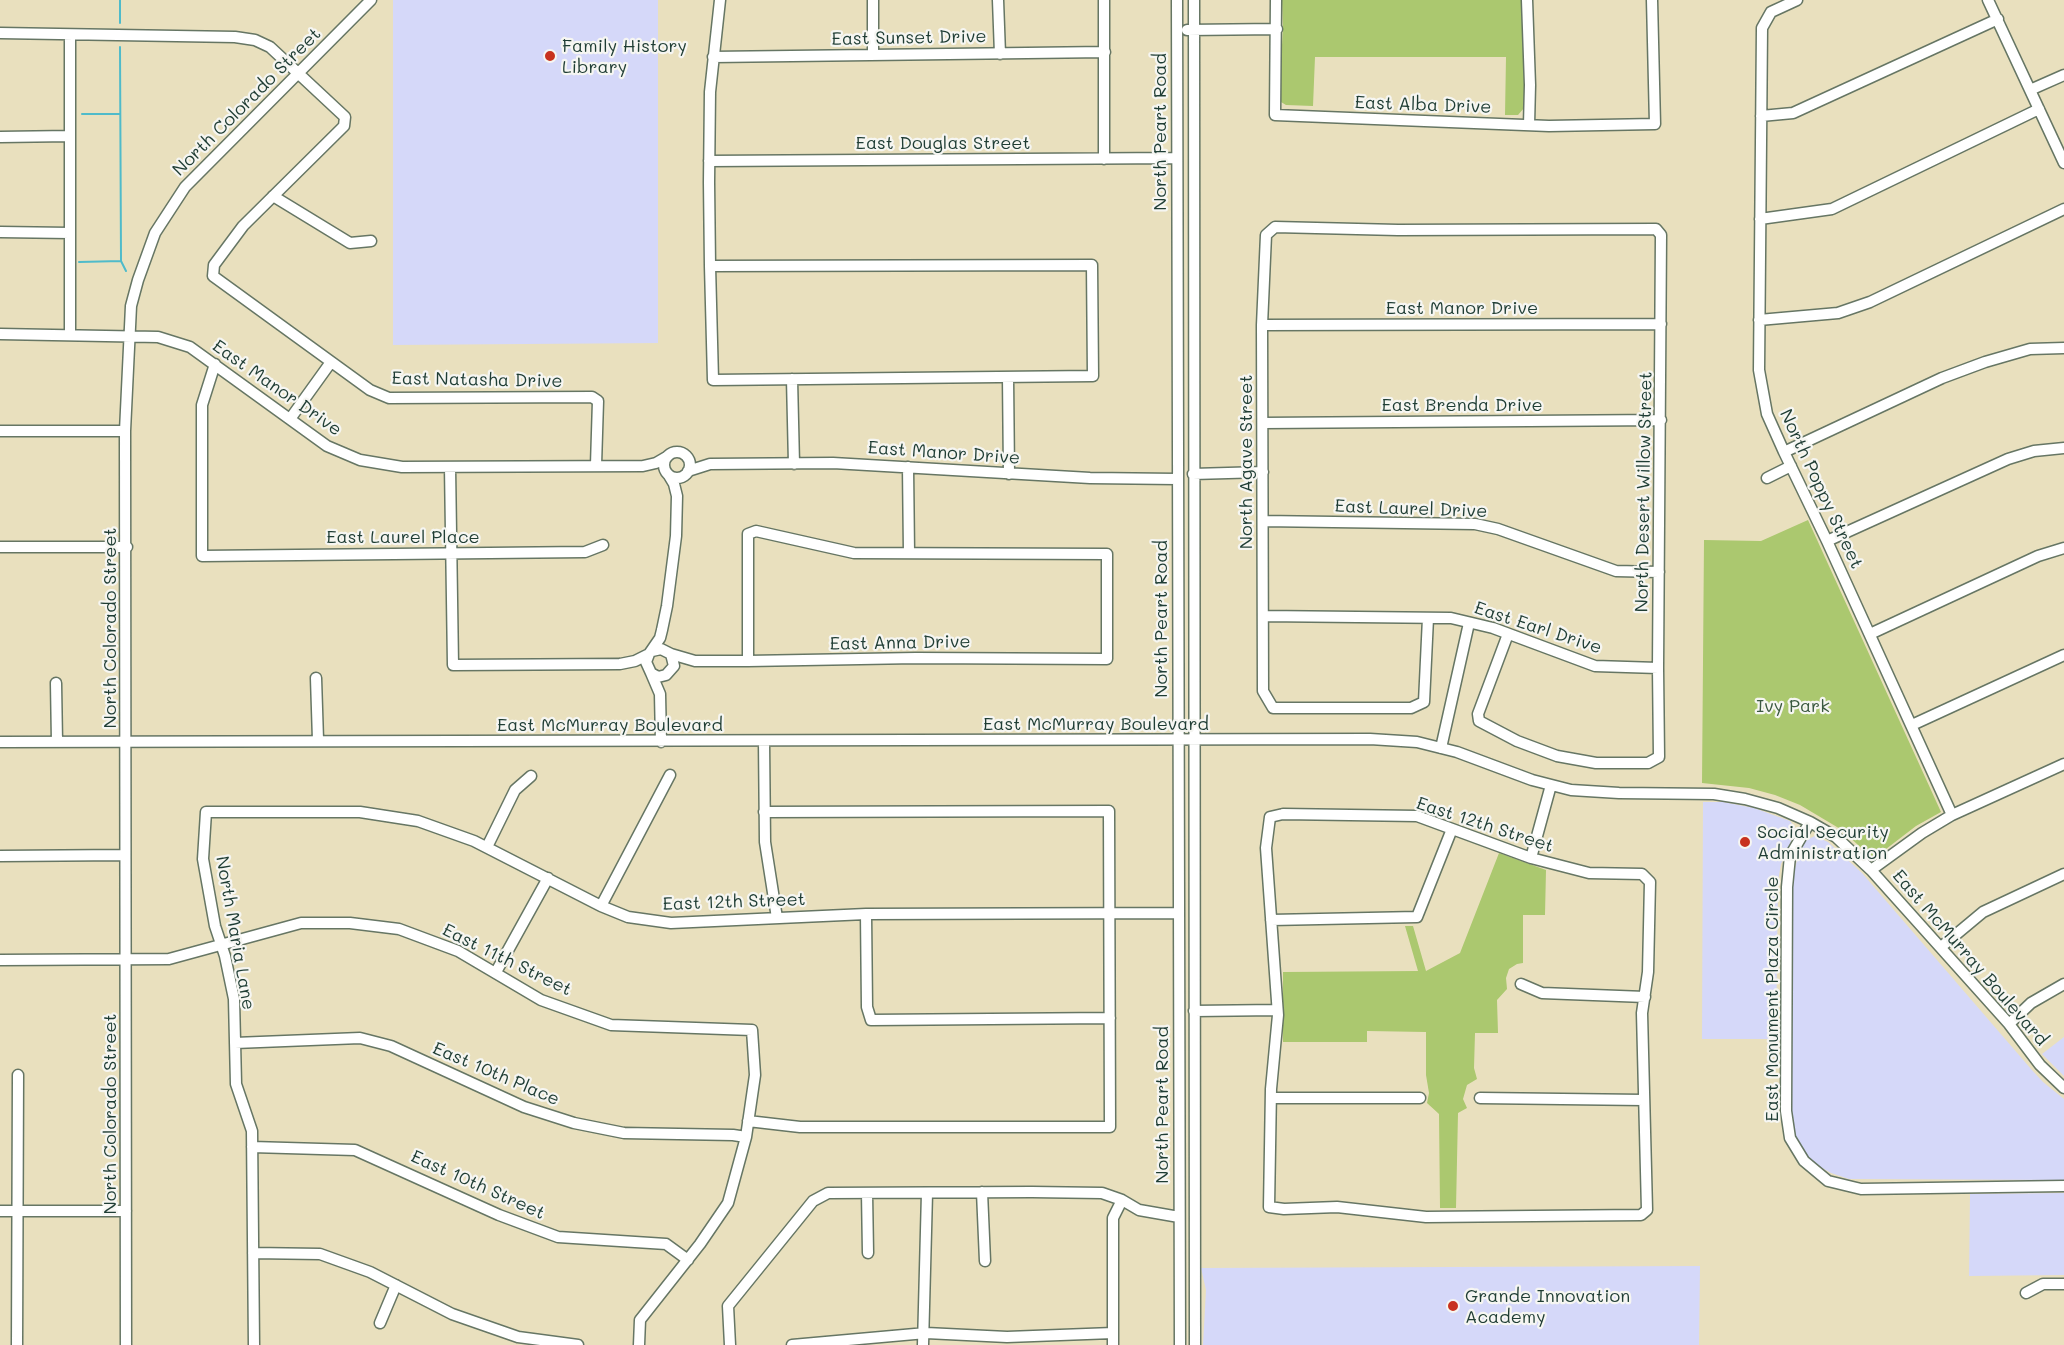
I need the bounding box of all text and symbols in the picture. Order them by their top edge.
street label: North Colorado Street [168,23,326,181]
street label: East Sunset Drive [831,26,987,50]
place label: Family History Library [562,35,687,78]
marker: Family History Library [543,49,557,63]
street label: North Peart Road [1149,53,1171,211]
street label: East Alba Drive [1354,92,1492,118]
street label: East Douglas Street [856,132,1030,154]
street label: East Manor Drive [1386,297,1538,319]
street label: East Manor Drive [208,335,346,441]
street label: East Natasha Drive [391,368,563,392]
street label: North Desert Willow Street [1631,371,1657,613]
street label: North Agave Street [1235,375,1257,549]
street label: East Brenda Drive [1381,394,1543,416]
street label: North Poppy Street [1775,406,1867,572]
street label: East Manor Drive [867,437,1021,469]
street label: East Laurel Drive [1334,496,1488,522]
street label: East Laurel Place [326,526,480,548]
street label: North Colorado Street [99,528,121,728]
street label: North Peart Road [1150,540,1172,698]
street label: East Earl Drive [1472,597,1604,659]
street label: East Anna Drive [829,631,971,655]
park label: Ivy Park [1756,695,1830,717]
street label: East McMurray Boulevard [983,713,1209,735]
street label: East McMurray Boulevard [497,714,723,736]
street label: East 12th Street [1414,793,1556,857]
place label: Social Security Administration [1757,821,1889,864]
marker: Social Security Administration [1738,835,1752,849]
street label: North Maria Lane [211,854,259,1012]
street label: East McMurray Boulevard [1888,866,2052,1050]
street label: East Monument Plaza Circle [1761,876,1783,1122]
street label: East 12th Street [662,889,806,915]
street label: East 11th Street [439,919,575,1001]
street label: North Colorado Street [99,1014,121,1214]
street label: North Peart Road [1151,1026,1173,1184]
street label: East 10th Place [429,1038,563,1110]
street label: East 10th Street [408,1146,548,1224]
place label: Grande Innovation Academy [1465,1285,1630,1328]
marker: Grande Innovation Academy [1446,1299,1460,1313]

